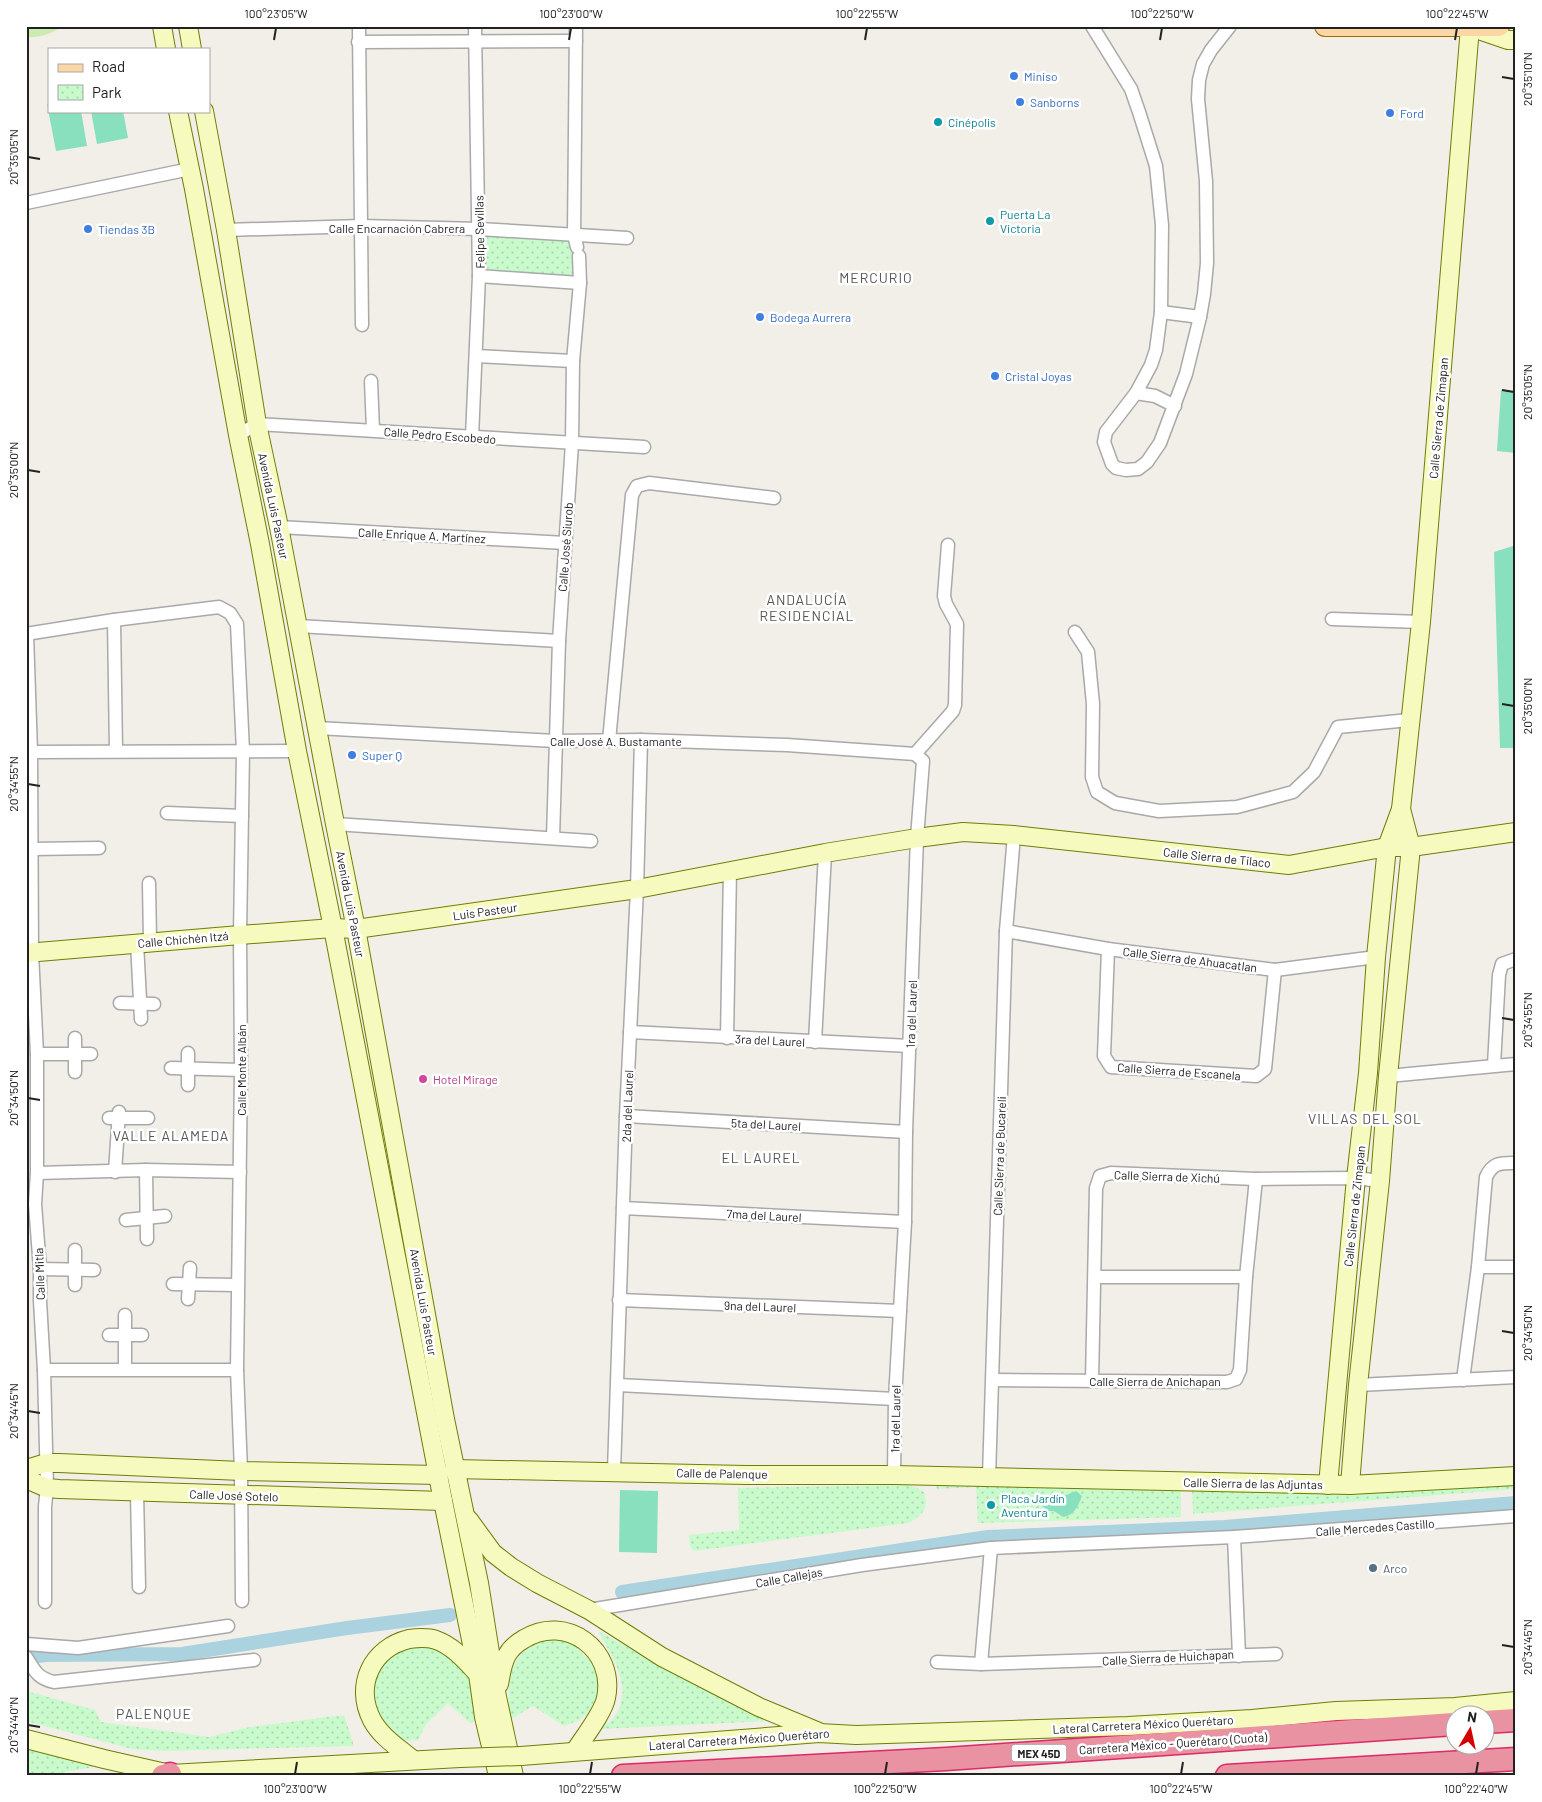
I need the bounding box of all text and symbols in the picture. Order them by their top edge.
text: 100°23'05"W [244,6,308,20]
text: 100°23'00"W [539,6,603,20]
text: 100°22'55"W [836,6,899,20]
text: 100°22'50"W [1130,6,1194,20]
text: 100°22'45"W [1425,6,1489,20]
legend [48,48,210,112]
text: 20°35'10"N [1520,52,1534,106]
text: Road [92,57,125,75]
place label: Miniso [1024,69,1057,83]
marker: Miniso [1008,70,1020,82]
text: Park [92,83,122,101]
place label: Sanborns [1030,95,1079,109]
marker: Sanborns [1014,96,1026,108]
place label: Ford [1400,106,1424,120]
marker: Ford [1384,107,1396,119]
place label: Cinépolis [948,115,996,129]
marker: Cinépolis [932,116,944,128]
text: 20°35'05"N [6,129,20,185]
street label: Felipe Sevillas [471,195,487,269]
place label: Puerta La Victoria [1000,207,1050,235]
marker: Puerta La Victoria [984,215,996,227]
street label: Calle Encarnación Cabrera [329,221,465,235]
place label: Tiendas 3B [98,222,155,236]
marker: Tiendas 3B [82,223,94,235]
district label: MERCURIO [839,269,913,286]
place label: Bodega Aurrera [770,310,851,324]
marker: Bodega Aurrera [754,311,766,323]
street label: Calle Sierra de Zimapan [1426,357,1450,479]
text: 20°35'05"N [1520,364,1534,420]
place label: Cristal Joyas [1005,369,1072,383]
marker: Cristal Joyas [989,370,1001,382]
street label: Calle Pedro Escobedo [383,424,497,446]
text: 20°35'00"N [6,442,20,498]
street label: Avenida Luis Pasteur [256,452,292,561]
street label: Calle José Siurob [555,502,575,592]
street label: Calle Enrique A. Martínez [358,525,486,545]
district label: ANDALUCÍA RESIDENCIAL [760,591,855,624]
text: 20°35'00"N [1520,678,1534,734]
street label: Calle José A. Bustamante [550,734,682,748]
place label: Super Q [362,748,402,762]
marker: Super Q [346,749,358,761]
text: 20°34'55"N [6,756,20,812]
street label: Calle Sierra de Tilaco [1163,844,1271,870]
street label: Avenida Luis Pasteur [334,850,368,959]
street label: Luis Pasteur [452,899,519,922]
street label: Calle Chichén Itzá [137,928,229,950]
street label: Calle Sierra de Ahuacatlan [1122,944,1258,974]
street label: 1ra del Laurel [903,980,919,1048]
text: 20°34'55"N [1520,992,1534,1048]
street label: Calle Monte Albán [234,1024,248,1116]
street label: 3ra del Laurel [735,1031,805,1049]
street label: Calle Sierra de Escanela [1117,1060,1241,1082]
text: 20°34'50"N [6,1070,20,1126]
street label: 2da del Laurel [619,1070,635,1142]
place label: Hotel Mirage [433,1072,498,1086]
marker: Hotel Mirage [417,1073,429,1085]
street label: Calle Sierra de Bucareli [990,1096,1008,1216]
district label: VILLAS DEL SOL [1308,1110,1422,1127]
street label: 5ta del Laurel [731,1115,801,1133]
district label: VALLE ALAMEDA [113,1127,229,1144]
street label: Calle Sierra de Zimapan [1341,1145,1367,1267]
district label: EL LAUREL [721,1149,801,1166]
street label: Calle Sierra de Xichú [1114,1167,1220,1185]
street label: 7ma del Laurel [726,1206,802,1224]
street label: Calle Mitla [31,1247,47,1301]
street label: Avenida Luis Pasteur [408,1247,440,1357]
street label: 9na del Laurel [724,1298,796,1314]
text: 20°34'50"N [1520,1305,1534,1361]
street label: Calle Sierra de Anichapan [1089,1374,1221,1388]
text: 20°34'45"N [6,1383,20,1439]
street label: 1ra del Laurel [887,1385,903,1453]
street label: Calle de Palenque [676,1465,768,1481]
street label: Calle Sierra de las Adjuntas [1183,1475,1323,1491]
street label: Calle José Sotelo [189,1486,279,1504]
place label: Placa Jardín Aventura [1001,1491,1065,1519]
marker: Placa Jardín Aventura [985,1499,997,1511]
street label: Calle Mercedes Castillo [1315,1516,1435,1538]
place label: Arco [1383,1561,1407,1575]
marker: Arco [1367,1562,1379,1574]
street label: Calle Callejas [754,1564,824,1590]
text: 20°34'45"N [1520,1619,1534,1675]
street label: Calle Sierra de Huichapan [1102,1647,1234,1667]
text: 20°34'40"N [6,1697,20,1753]
north arrow [1444,1704,1494,1754]
district label: PALENQUE [116,1705,192,1722]
text: N [1466,1708,1478,1726]
street label: Lateral Carretera México Querétaro [1052,1712,1234,1736]
street label: Lateral Carretera México Querétaro [648,1726,830,1752]
street label: Carretera México - Querétaro (Cuota) [1078,1729,1268,1757]
road number: MEX 45D [1012,1745,1066,1762]
text: 100°23'00"W [263,1781,327,1795]
text: 100°22'55"W [559,1781,622,1795]
text: 100°22'50"W [853,1781,917,1795]
text: 100°22'45"W [1149,1781,1213,1795]
text: 100°22'40"W [1444,1781,1508,1795]

